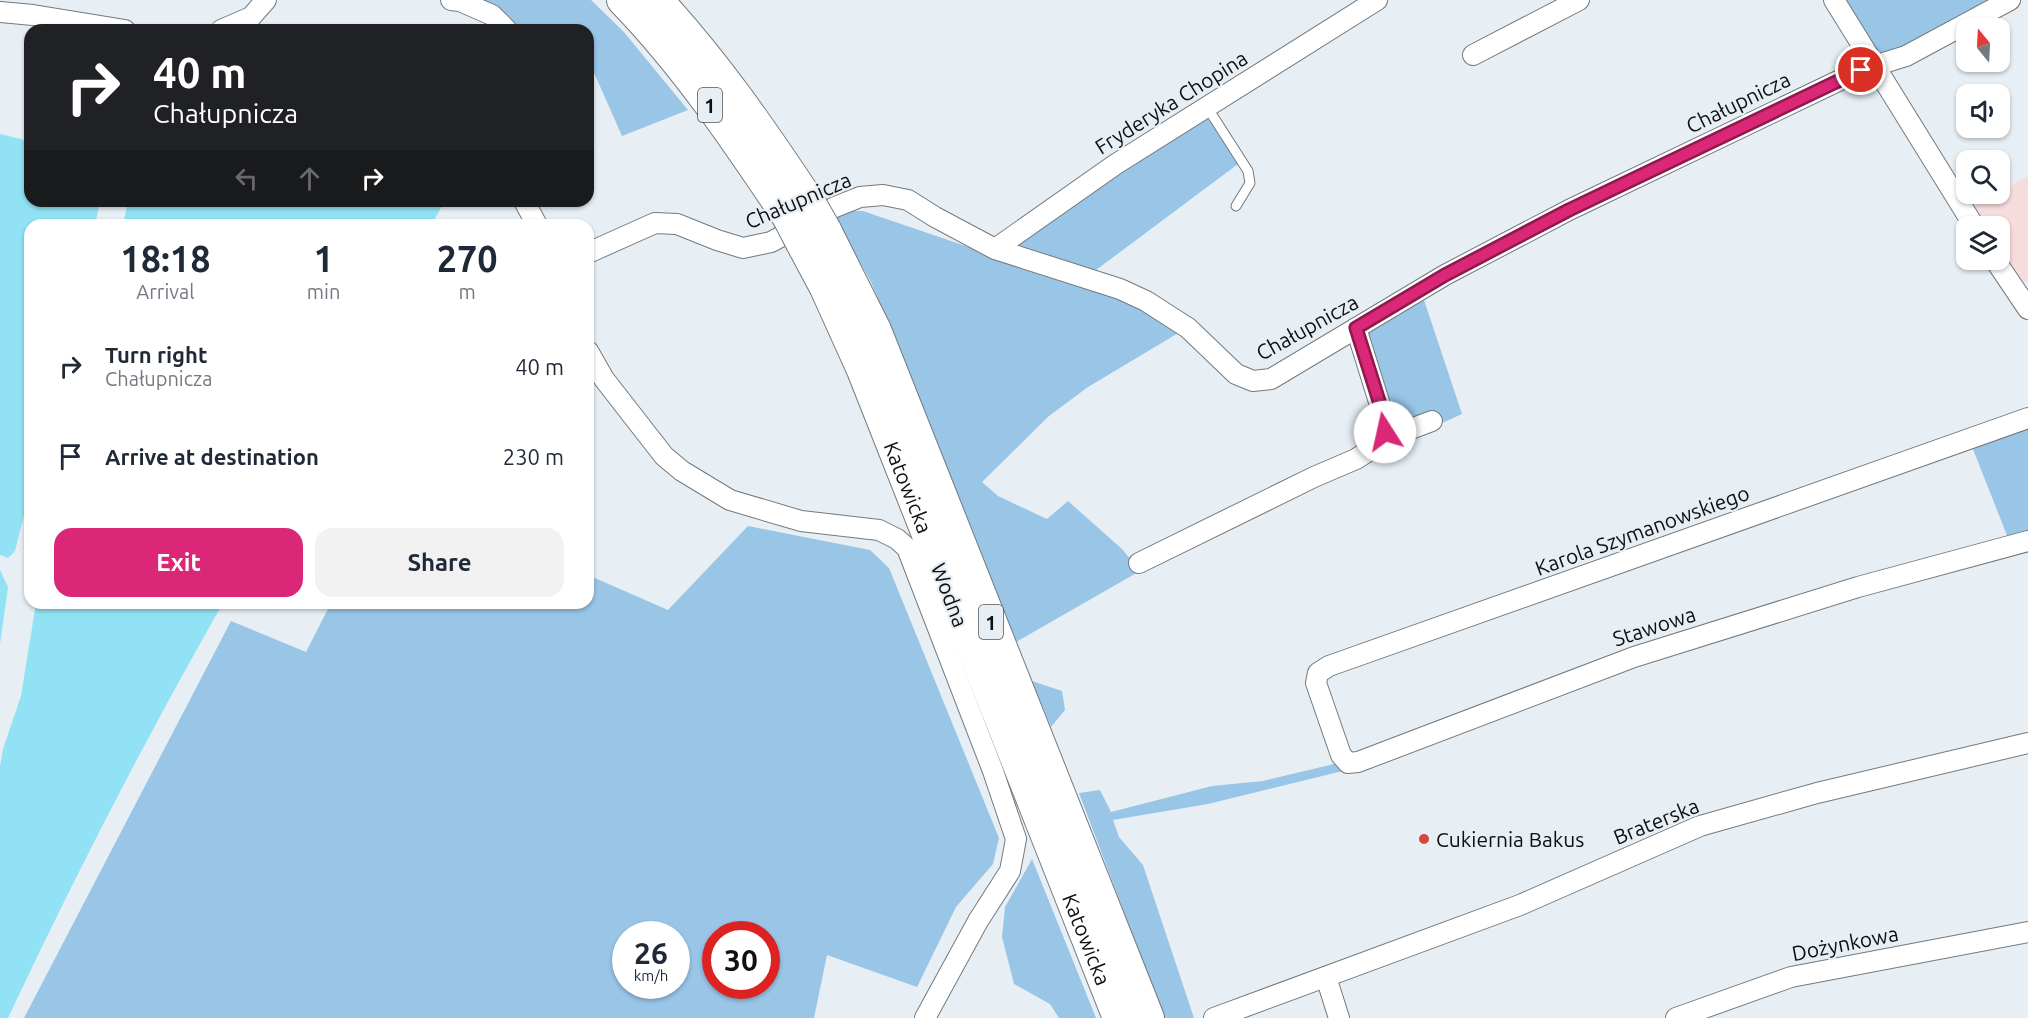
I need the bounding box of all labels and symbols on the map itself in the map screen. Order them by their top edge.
north arrow [1956,18,2010,72]
pin [1835,44,1886,95]
street label: Fryderyka Chopina [1090,45,1252,159]
street label: Chałupnicza [1682,66,1794,138]
road number: 1 [698,88,722,122]
street label: Chałupnicza [741,167,855,233]
street label: Chałupnicza [1252,289,1362,365]
position arrow [1353,400,1417,464]
street label: Katowicka [879,438,937,537]
street label: Karola Szymanowskiego [1532,480,1752,580]
street label: Wodna [927,560,973,630]
street label: Stawowa [1610,601,1698,651]
road number: 1 [979,605,1003,639]
street label: Braterska [1610,793,1702,849]
place label: Cukiernia Bakus [1436,827,1584,851]
marker: Cukiernia Bakus [1417,832,1431,846]
street label: Katowicka [1058,890,1116,989]
speed limit sign: 30 [702,921,780,999]
street label: Dożynkowa [1790,921,1900,965]

